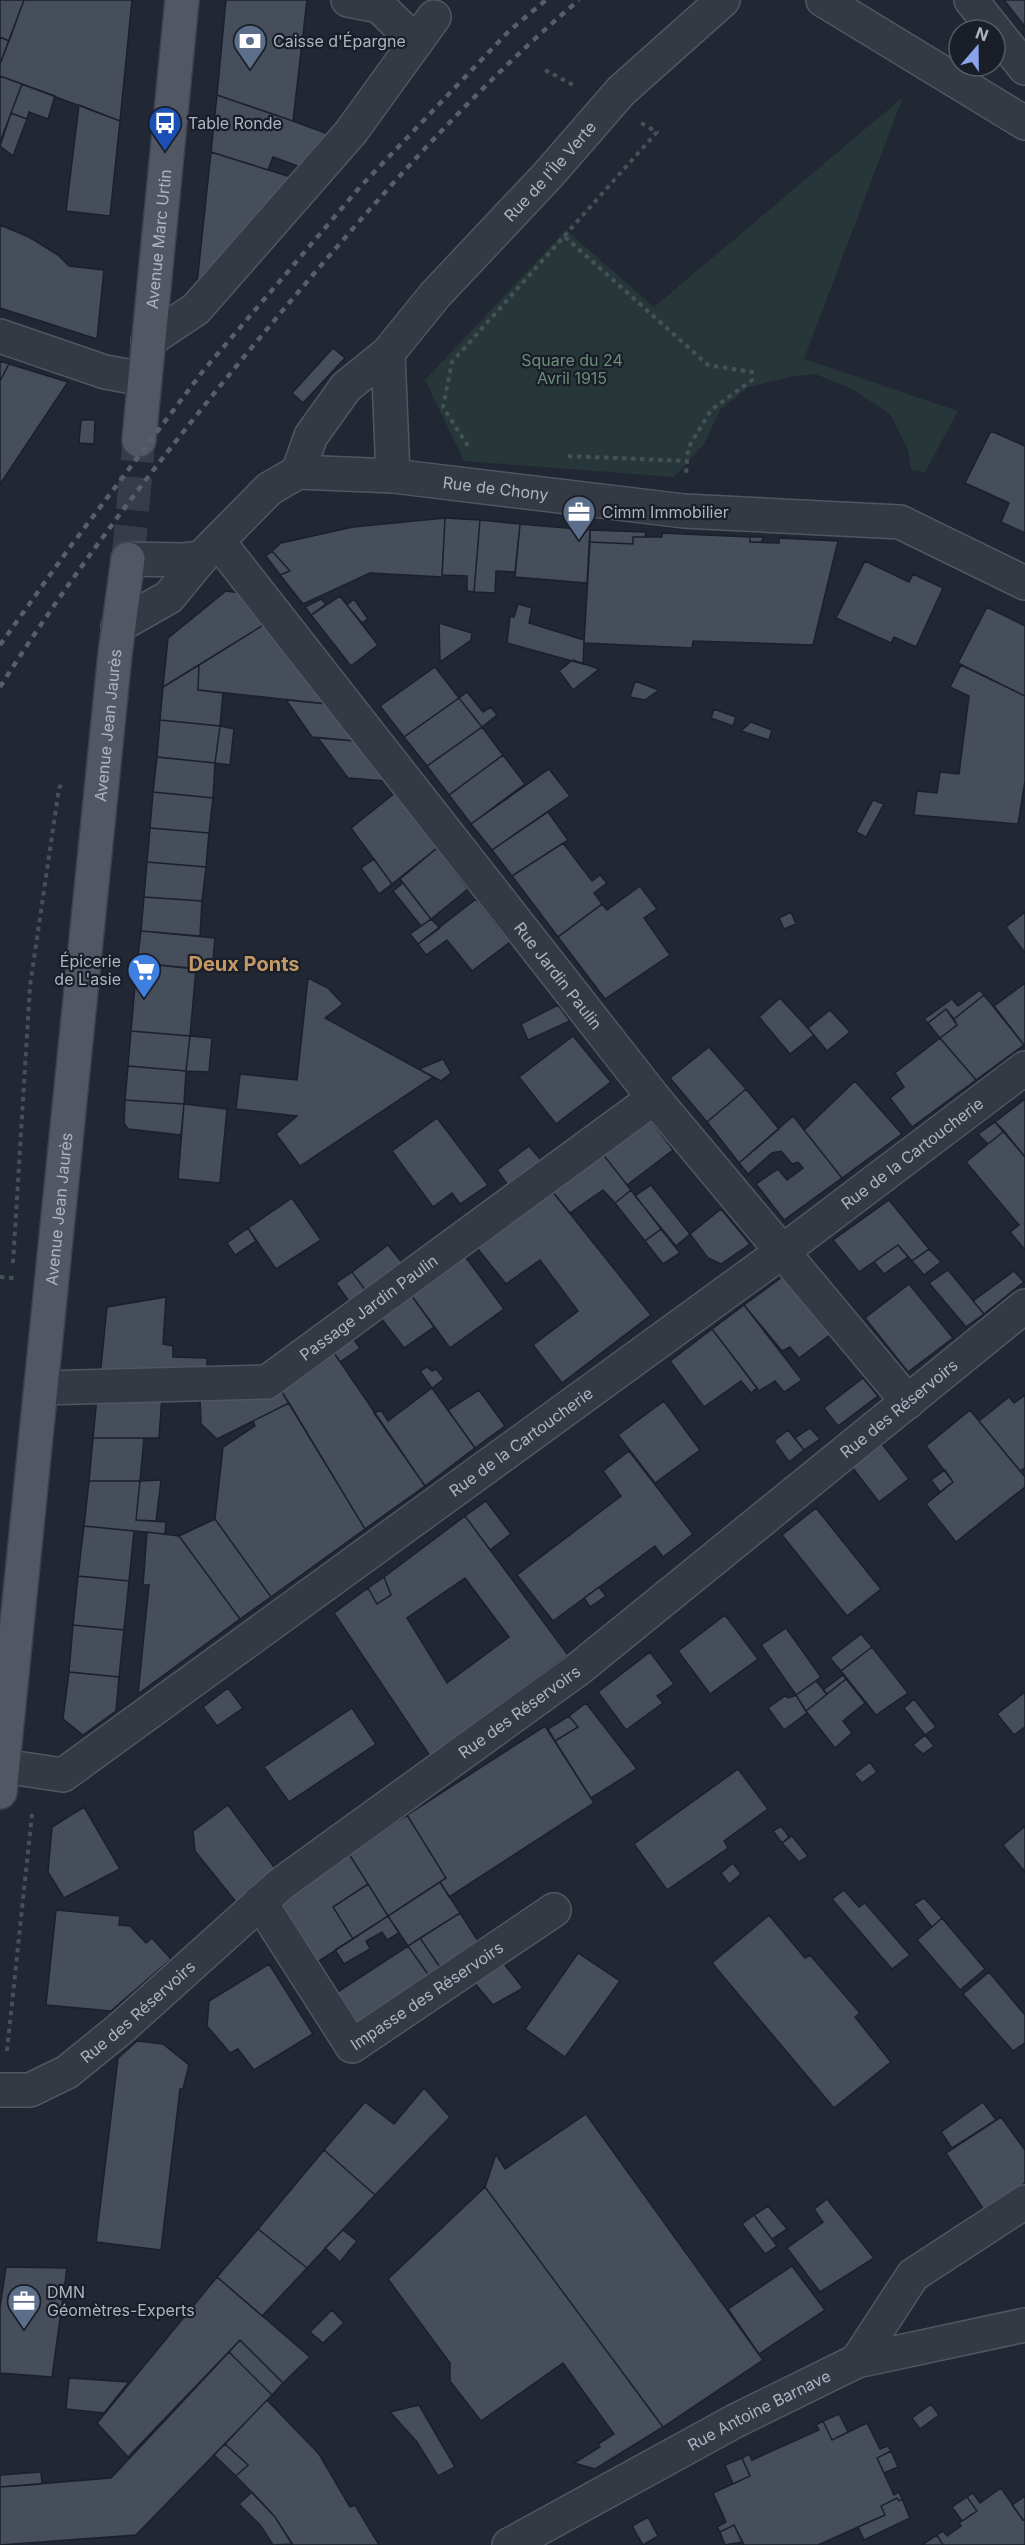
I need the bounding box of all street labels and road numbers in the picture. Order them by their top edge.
street label: Rue de l'Île Verte [500,117,600,226]
street label: Avenue Marc Urtin [142,168,175,310]
street label: Rue de Chony [442,472,549,505]
street label: Avenue Jean Jaurès [90,648,126,803]
street label: Rue Jardin Paulin [510,918,606,1033]
street label: Rue de la Cartoucherie [837,1093,987,1214]
street label: Avenue Jean Jaurès [41,1132,77,1286]
street label: Passage Jardin Paulin [296,1250,441,1365]
street label: Rue des Réservoirs [836,1355,962,1462]
street label: Rue de la Cartoucherie [445,1383,597,1501]
street label: Rue des Réservoirs [454,1661,584,1763]
street label: Impasse des Réservoirs [346,1937,507,2054]
street label: Rue des Réservoirs [76,1956,199,2067]
street label: Rue Antoine Barnave [684,2366,834,2455]

